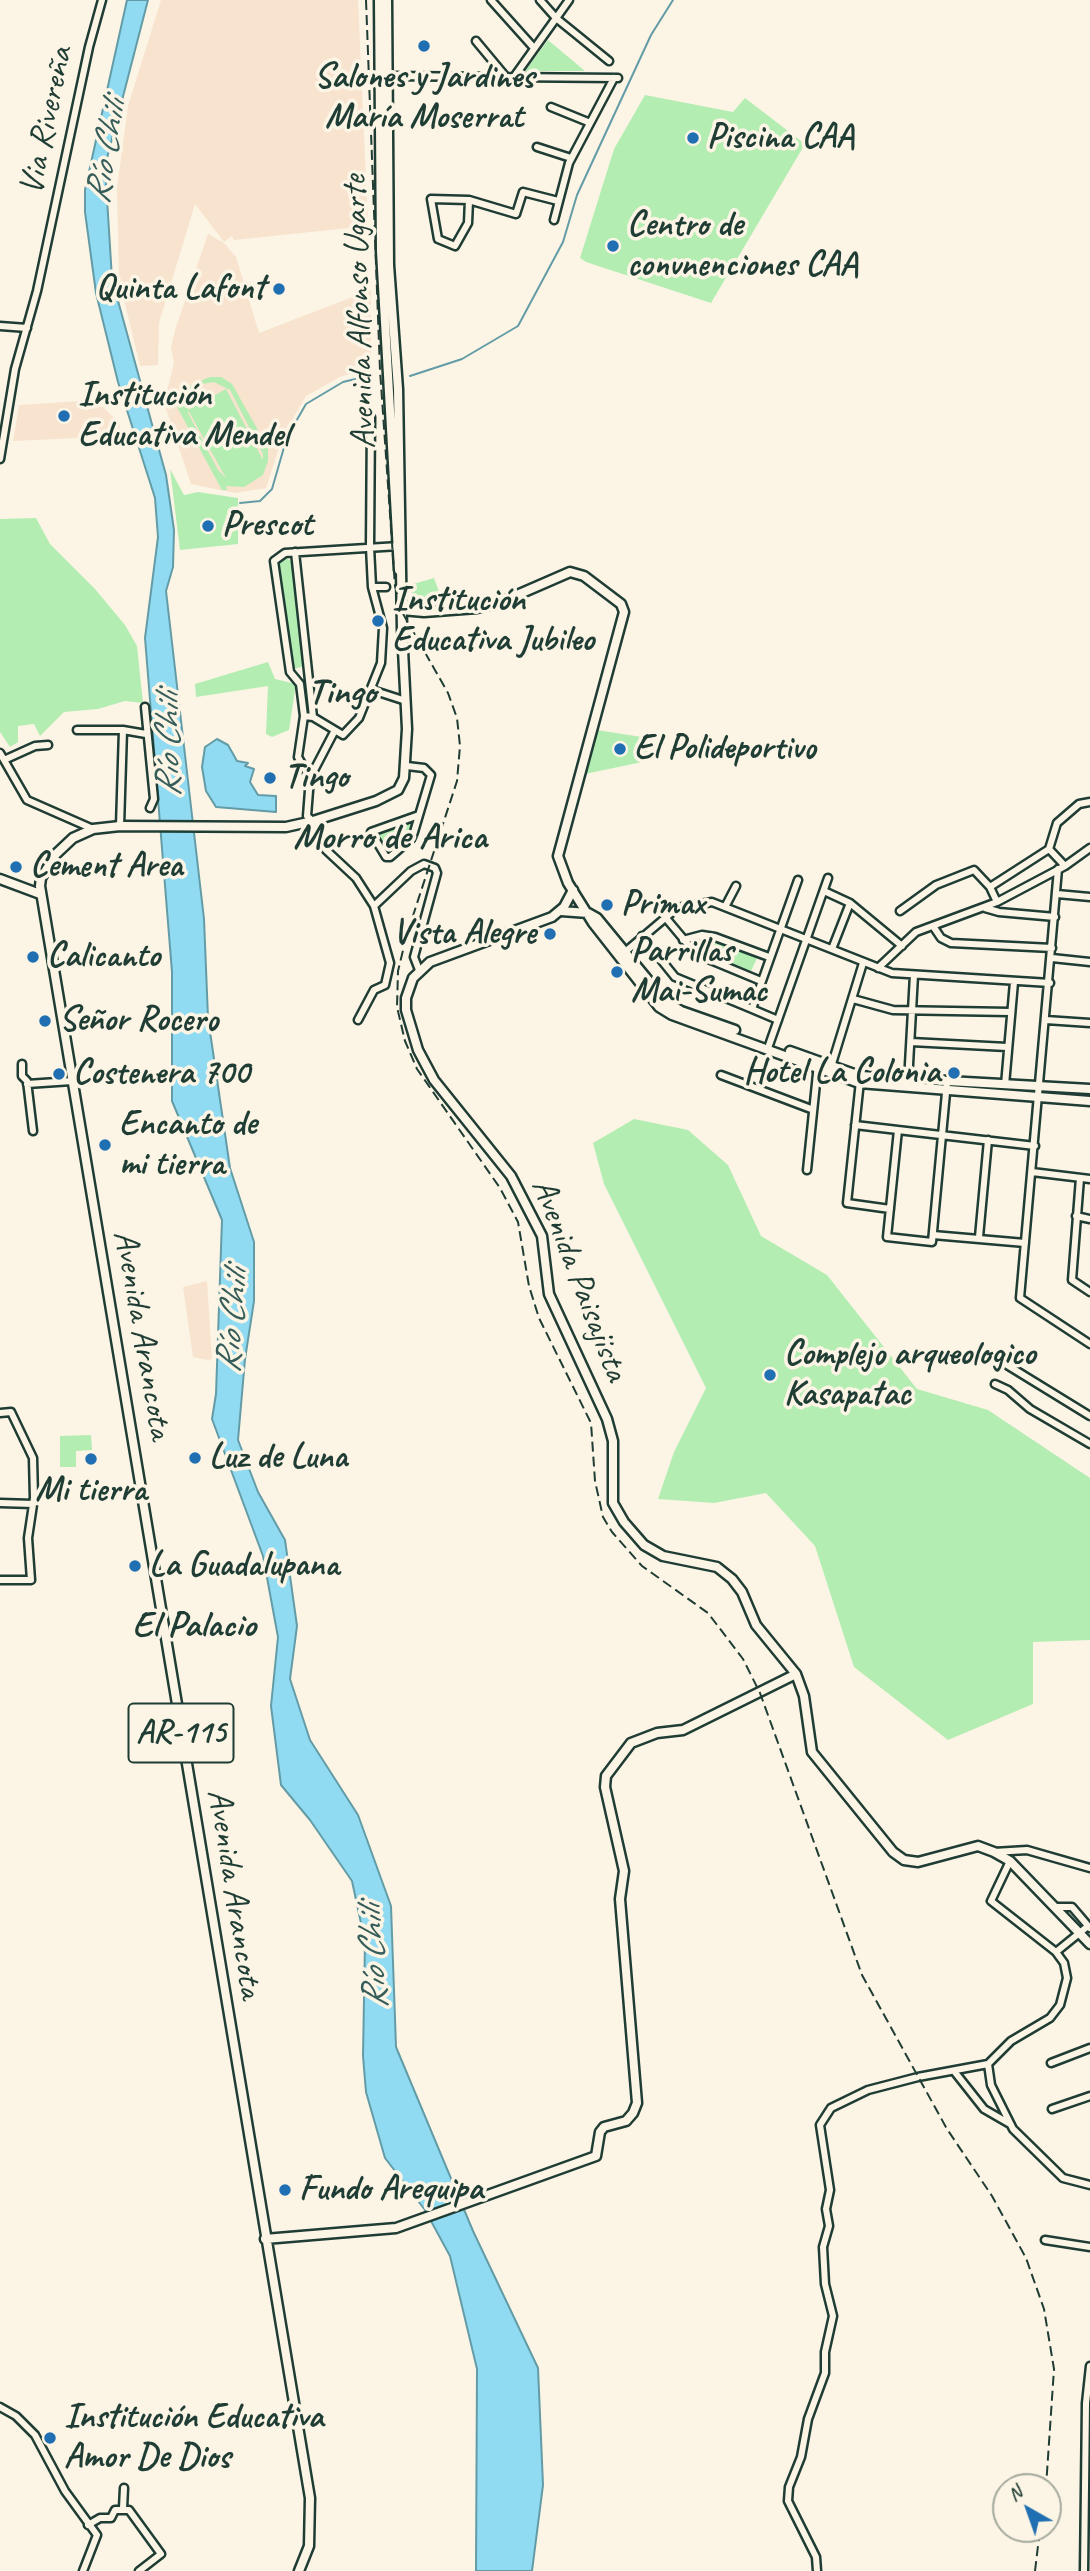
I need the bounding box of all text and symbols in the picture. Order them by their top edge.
marker: Salones y Jardines María Moserrat [416,38,432,54]
street label: Via Rivereña [11,43,83,199]
place label: Salones y Jardines María Moserrat [314,57,534,139]
water label: Río Chili [76,97,138,207]
place label: Piscina CAA [707,117,853,159]
marker: Piscina CAA [685,130,701,146]
street label: Avenida Alfonso Ugarte [334,174,386,450]
place label: Centro de convnenciones CAA [627,205,857,287]
marker: Centro de convnenciones CAA [605,238,621,254]
place label: Quinta Lafont [96,268,265,310]
marker: Quinta Lafont [271,281,287,297]
place label: Institución Educativa Mendel [78,375,289,457]
marker: Institución Educativa Mendel [56,408,72,424]
place label: Prescot [222,505,313,547]
marker: Prescot [200,518,216,534]
place label: Institución Educativa Jubileo [392,580,594,662]
marker: Institución Educativa Jubileo [370,613,386,629]
district label: Tingo [308,671,376,715]
water label: Río Chili [147,693,191,797]
place label: El Polideportivo [634,728,815,770]
marker: El Polideportivo [612,741,628,757]
place label: Tingo [284,757,348,799]
marker: Tingo [262,770,278,786]
district label: Morro de Arica [293,816,487,860]
place label: Cement Area [30,846,182,888]
marker: Cement Area [8,859,24,875]
place label: Primax [621,884,705,926]
marker: Primax [599,897,615,913]
place label: Vista Alegre [393,913,536,955]
marker: Vista Alegre [542,926,558,942]
place label: Parrillas Mai-Sumac [631,931,767,1013]
place label: Calicanto [47,936,160,978]
marker: Calicanto [25,949,41,965]
marker: Parrillas Mai-Sumac [609,964,625,980]
place label: Señor Rocero [59,1000,218,1042]
marker: Señor Rocero [37,1013,53,1029]
place label: Hotel La Colonia [743,1052,940,1094]
place label: Costenera 700 [73,1053,249,1095]
marker: Hotel La Colonia [946,1065,962,1081]
marker: Costenera 700 [51,1066,67,1082]
place label: Encanto de mi tierra [119,1104,257,1186]
marker: Encanto de mi tierra [97,1137,113,1153]
street label: Avenida Paisajista [521,1173,637,1387]
street label: Avenida Arancota [103,1227,181,1443]
water label: Río Chili [206,1267,260,1375]
place label: Complejo arqueologico Kasapatac [784,1334,1036,1416]
marker: Complejo arqueologico Kasapatac [762,1367,778,1383]
place label: Luz de Luna [209,1437,347,1479]
marker: Luz de Luna [187,1450,203,1466]
marker: Mi tierra [83,1451,99,1467]
place label: Mi tierra [35,1470,147,1512]
place label: La Guadalupana [149,1545,339,1587]
marker: La Guadalupana [127,1558,143,1574]
district label: El Palacio [132,1604,256,1648]
road number: AR-115 [128,1704,234,1763]
street label: Avenida Arancota [197,1786,271,2002]
water label: Río Chili [349,1904,399,2010]
place label: Fundo Arequipa [299,2169,483,2211]
marker: Fundo Arequipa [277,2182,293,2198]
place label: Institución Educativa Amor De Dios [64,2397,323,2479]
marker: Institución Educativa Amor De Dios [42,2430,58,2446]
north arrow [992,2473,1062,2543]
text: N [1003,2480,1027,2506]

